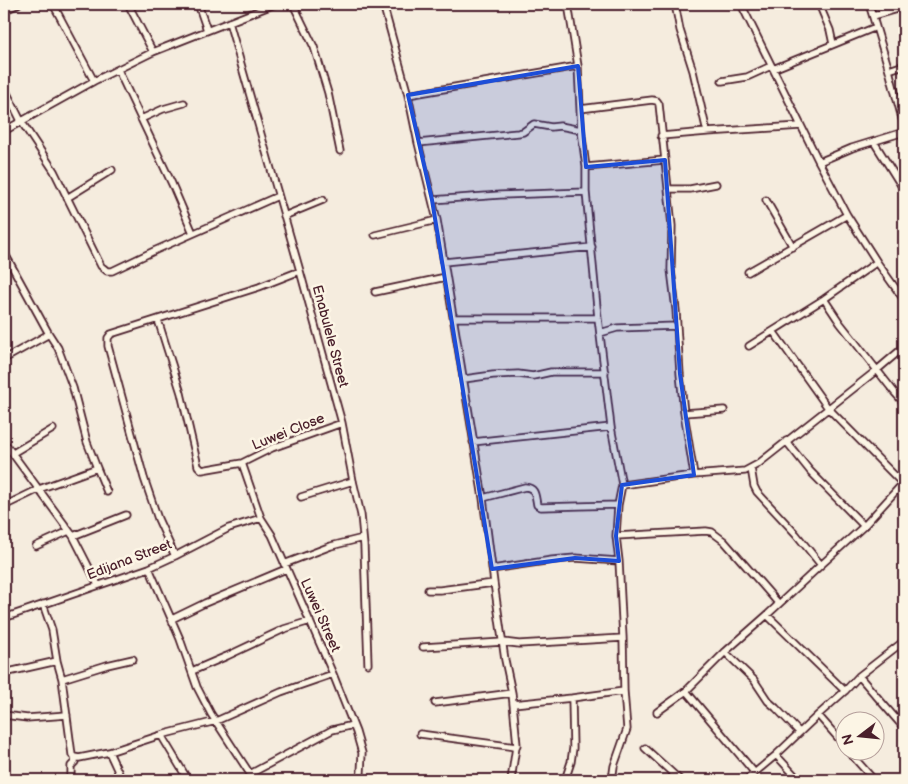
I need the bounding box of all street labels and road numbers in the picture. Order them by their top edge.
street label: Enabulele Street [309,283,353,390]
street label: Luwei Close [249,409,327,454]
street label: Edijana Street [84,535,175,583]
street label: Luwei Street [297,576,345,655]

